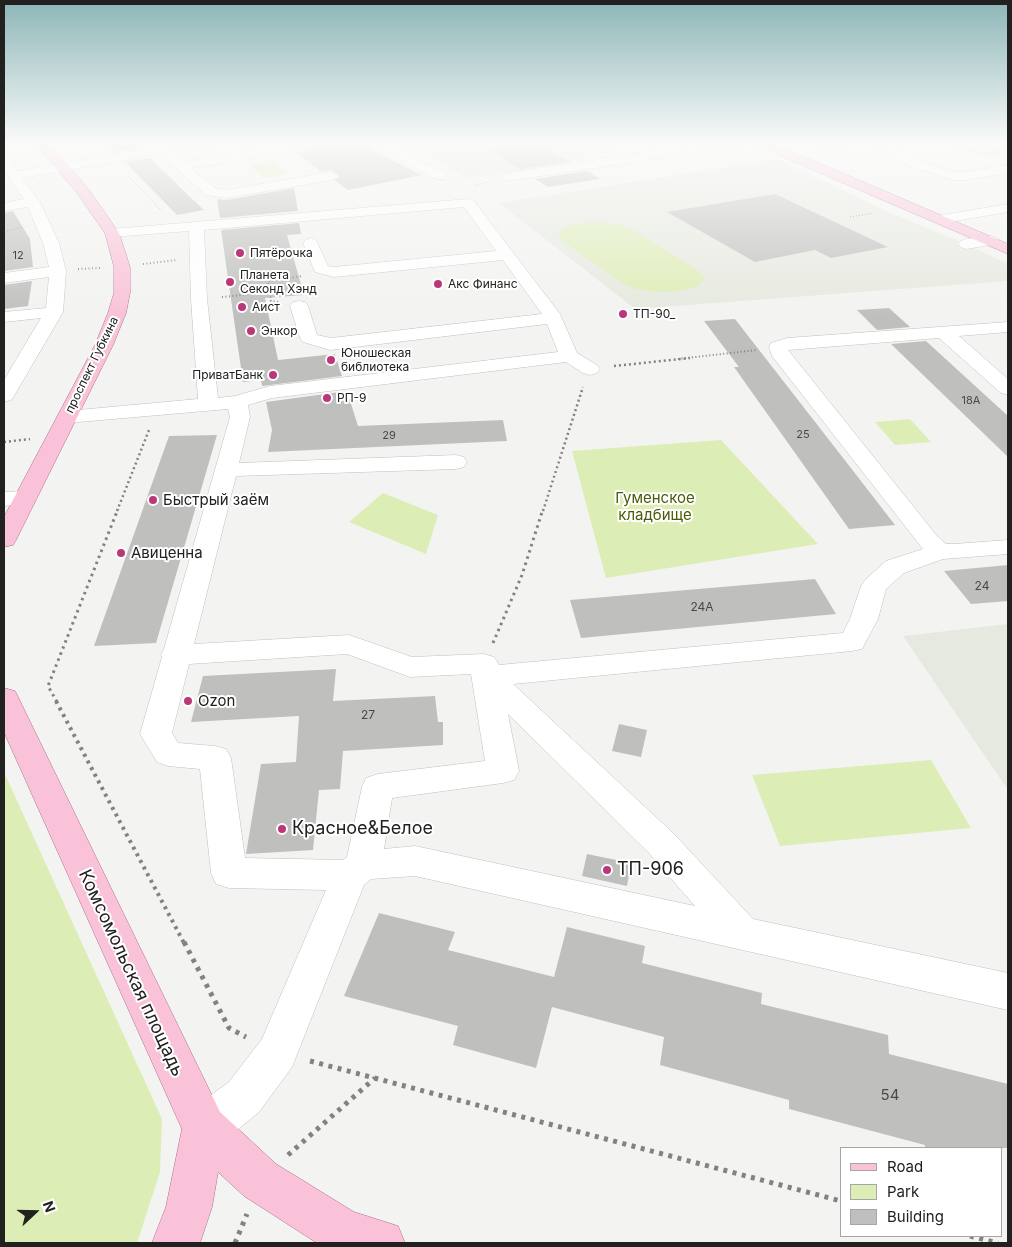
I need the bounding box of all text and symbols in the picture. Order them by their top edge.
place label: Пятёрочка [250,246,313,260]
marker: Пятёрочка [234,247,246,259]
house number: 12 [12,249,24,263]
place label: Планета Секонд Хэнд [240,268,317,296]
marker: Планета Секонд Хэнд [224,276,236,288]
place label: Акс Финанс [448,277,518,291]
marker: Акс Финанс [432,278,444,290]
place label: Аист [252,300,280,314]
marker: Аист [236,301,248,313]
place label: ТП-90_ [633,307,675,321]
marker: ТП-90_ [617,308,629,320]
street label: проспект Губкина [62,314,122,416]
place label: Энкор [261,324,298,338]
marker: Энкор [245,325,257,337]
place label: Юношеская библиотека [341,346,411,374]
marker: Юношеская библиотека [325,354,337,366]
place label: ПриватБанк [192,368,263,382]
marker: ПриватБанк [267,369,279,381]
place label: РП-9 [337,391,367,405]
marker: РП-9 [321,392,333,404]
house number: 18А [962,394,980,408]
house number: 25 [796,428,810,442]
house number: 29 [382,429,396,443]
park label: Гуменское кладбище [615,489,695,524]
place label: Быстрый заём [163,491,269,509]
marker: Быстрый заём [147,494,159,506]
place label: Авиценна [131,544,203,562]
marker: Авиценна [115,547,127,559]
house number: 24 [975,579,989,593]
house number: 24А [690,600,714,614]
place label: Ozon [198,692,235,710]
marker: Ozon [182,695,194,707]
house number: 27 [361,708,375,722]
place label: Красное&Белое [292,818,433,840]
marker: Красное&Белое [276,823,288,835]
place label: ТП-906 [617,859,684,881]
marker: ТП-906 [601,864,613,876]
street label: Комсомольская площадь [74,866,188,1080]
house number: 54 [881,1086,899,1104]
legend [840,1147,1002,1237]
text: Road [887,1157,923,1176]
text: Park [887,1182,919,1201]
north arrow [10,1187,60,1237]
text: N [40,1198,59,1214]
text: Building [887,1207,944,1226]

